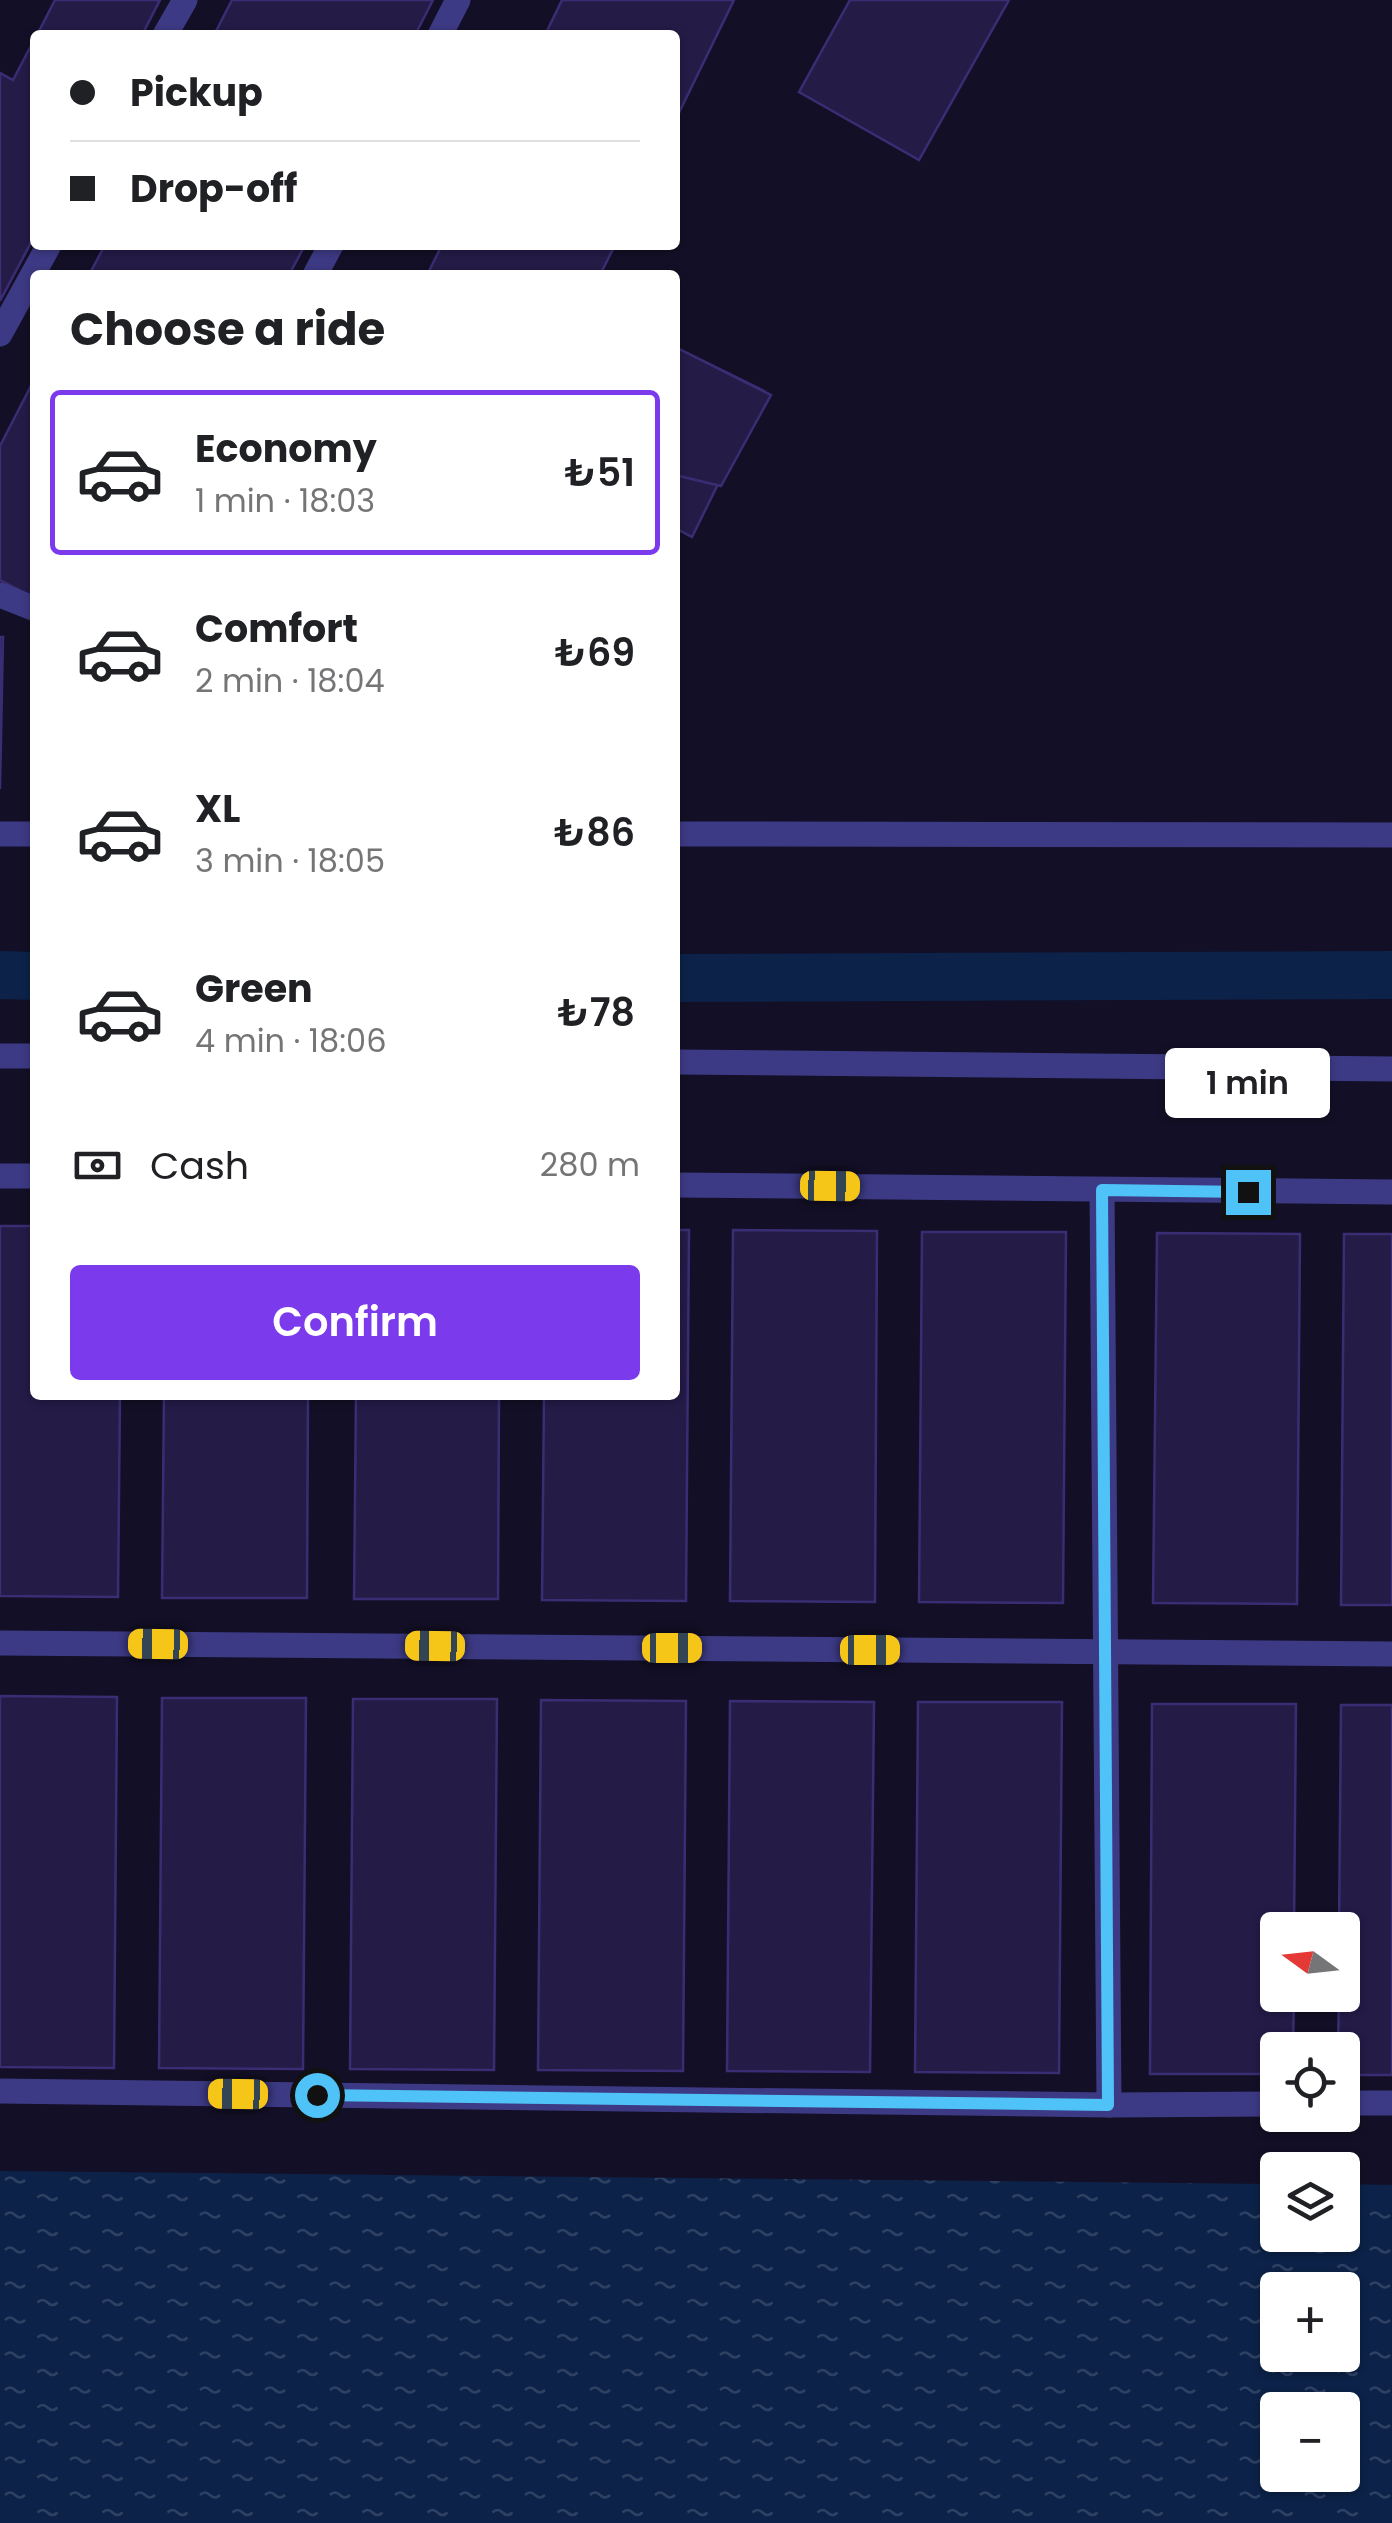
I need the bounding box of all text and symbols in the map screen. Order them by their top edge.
text: Pickup [130,66,263,119]
text: Drop-off [130,162,298,215]
text: Choose a ride [70,298,385,361]
text: Economy [195,422,377,475]
icon: car [75,428,165,518]
text: ₺51 [565,446,635,499]
text: 1 min · 18:03 [195,478,375,523]
text: Comfort [195,602,358,655]
icon: car [75,608,165,698]
text: ₺69 [555,626,635,679]
text: 2 min · 18:04 [195,658,385,703]
text: XL [195,782,240,835]
icon: car [75,788,165,878]
text: ₺86 [554,806,635,859]
text: 3 min · 18:05 [195,838,385,883]
text: Green [195,962,313,1015]
icon: car [75,968,165,1058]
text: ₺78 [558,986,635,1039]
text: 4 min · 18:06 [195,1018,387,1063]
callout: 1 min [1166,1047,1330,1117]
text: 1 min [1206,1060,1289,1105]
icon: cash [70,1138,125,1193]
text: Cash [150,1139,249,1192]
text: 280 m [540,1142,640,1187]
car [800,1170,860,1202]
route end [1226,1170,1271,1215]
button: Confirm [70,1265,640,1380]
car [128,1628,188,1660]
car [405,1630,465,1662]
car [642,1633,702,1663]
car [840,1635,900,1665]
north arrow [1260,1912,1360,2012]
map controls [1260,1912,1360,2492]
button: locate [1260,2032,1360,2132]
route start [295,2073,340,2118]
car [208,2078,268,2110]
button: layers [1260,2152,1360,2252]
button: + [1260,2272,1360,2372]
button: − [1260,2392,1360,2492]

